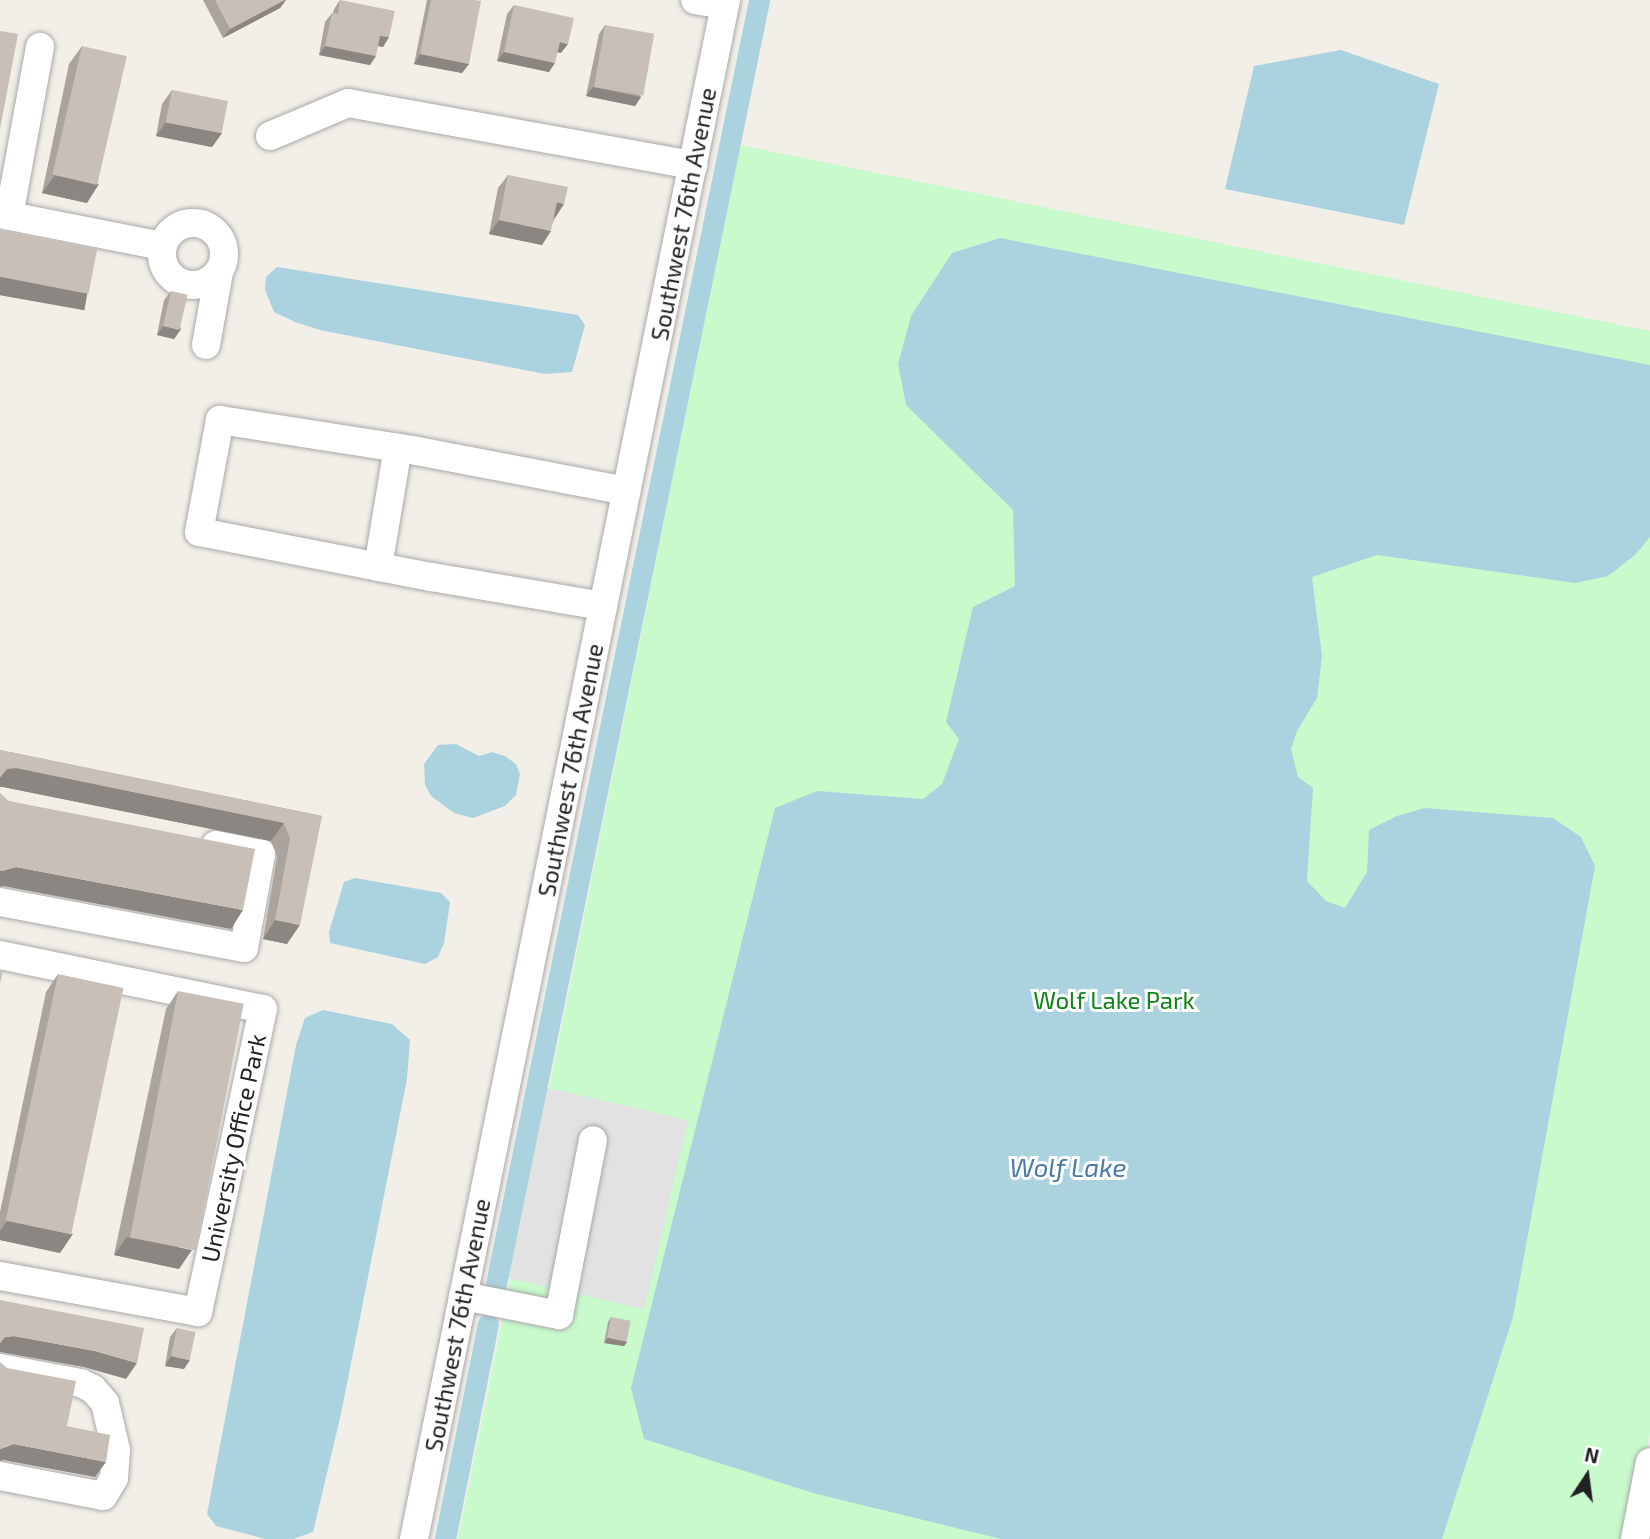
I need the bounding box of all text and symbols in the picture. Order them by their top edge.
street label: Southwest 76th Avenue [644,85,722,343]
street label: Southwest 76th Avenue [531,641,609,899]
park label: Wolf Lake Park [1033,986,1195,1014]
street label: University Office Park [195,1031,271,1265]
water label: Wolf Lake [1009,1151,1127,1183]
street label: Southwest 76th Avenue [418,1196,496,1454]
north arrow [1552,1441,1622,1511]
text: N [1583,1442,1601,1468]

